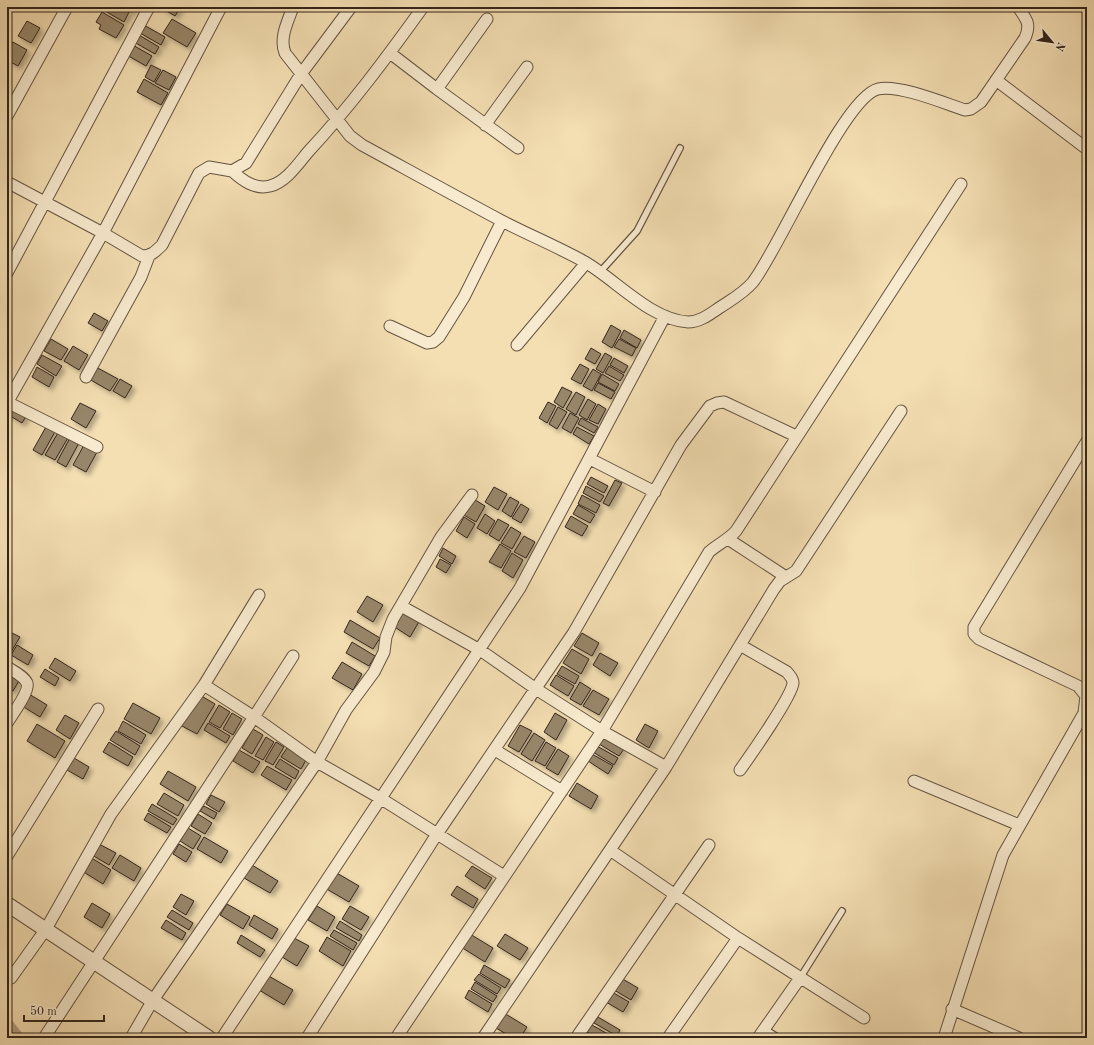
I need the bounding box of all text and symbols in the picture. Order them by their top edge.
north arrow [1032,22,1072,62]
text: N [1052,40,1066,53]
scale bar [24,997,104,1023]
text: 50 m [30,1005,57,1018]

